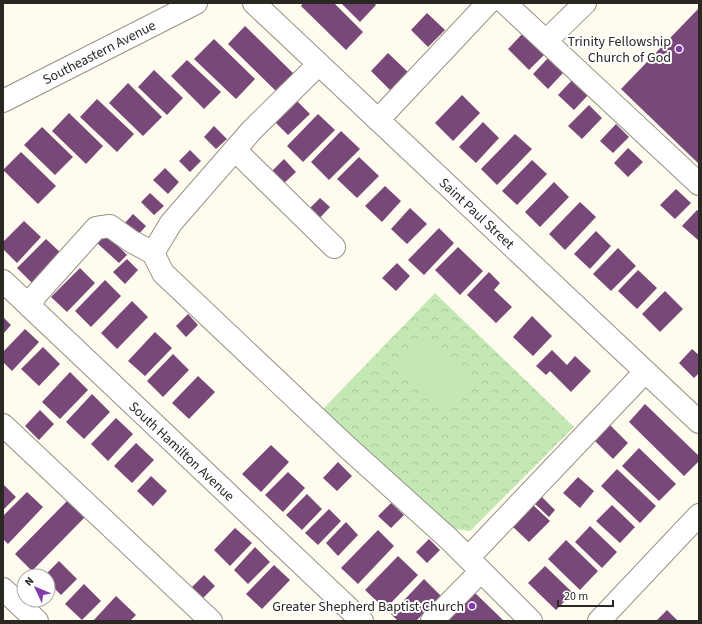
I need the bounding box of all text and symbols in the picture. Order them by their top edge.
street label: Southeastern Avenue [40,16,159,90]
place label: Trinity Fellowship Church of God [568,32,671,68]
marker: Trinity Fellowship Church of God [674,44,684,54]
street label: Saint Paul Street [434,173,519,254]
street label: South Hamilton Avenue [124,397,239,506]
north arrow [16,568,56,608]
text: N [21,574,37,589]
scale bar [558,582,613,608]
text: 20 m [564,588,588,605]
place label: Greater Shepherd Baptist Church [272,597,464,617]
marker: Greater Shepherd Baptist Church [467,601,477,611]

